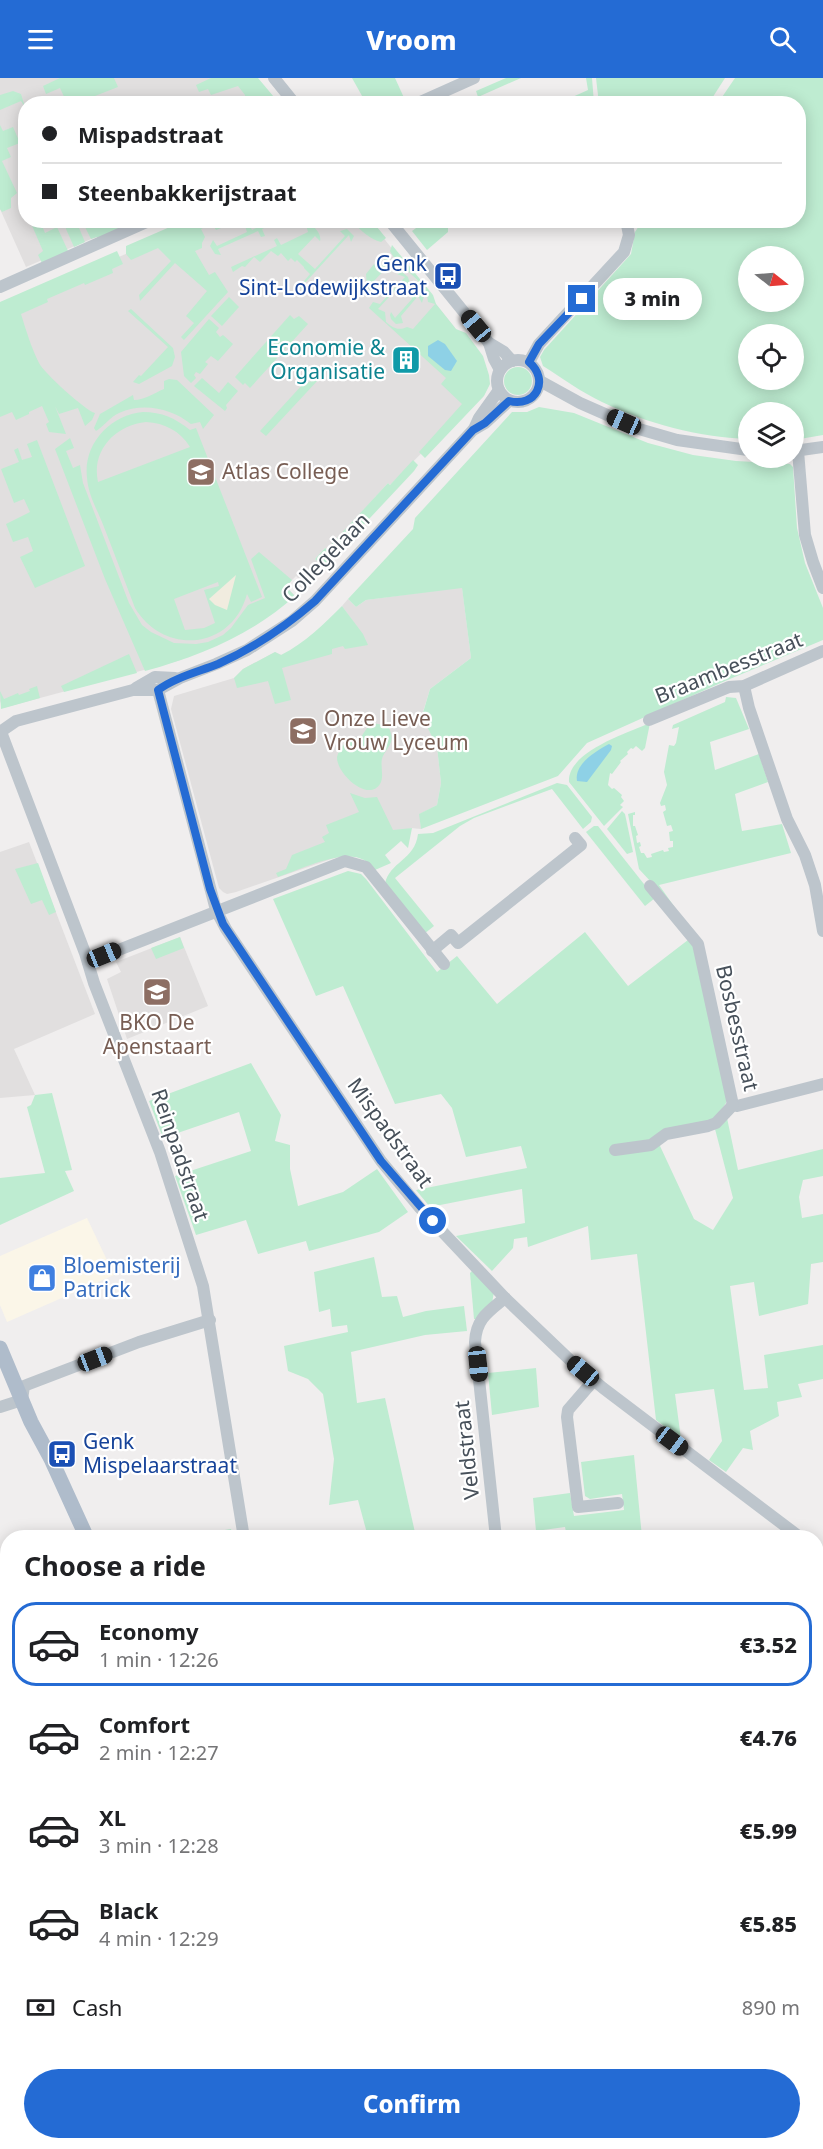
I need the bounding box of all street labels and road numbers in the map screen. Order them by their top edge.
street label: Collegelaan [275,506,375,609]
street label: Braambesstraat [651,625,807,709]
street label: Bosbesstraat [710,962,766,1094]
street label: Mispadstraat [342,1072,440,1193]
street label: Reinpadstraat [145,1085,217,1225]
street label: Veldstraat [447,1399,485,1501]

